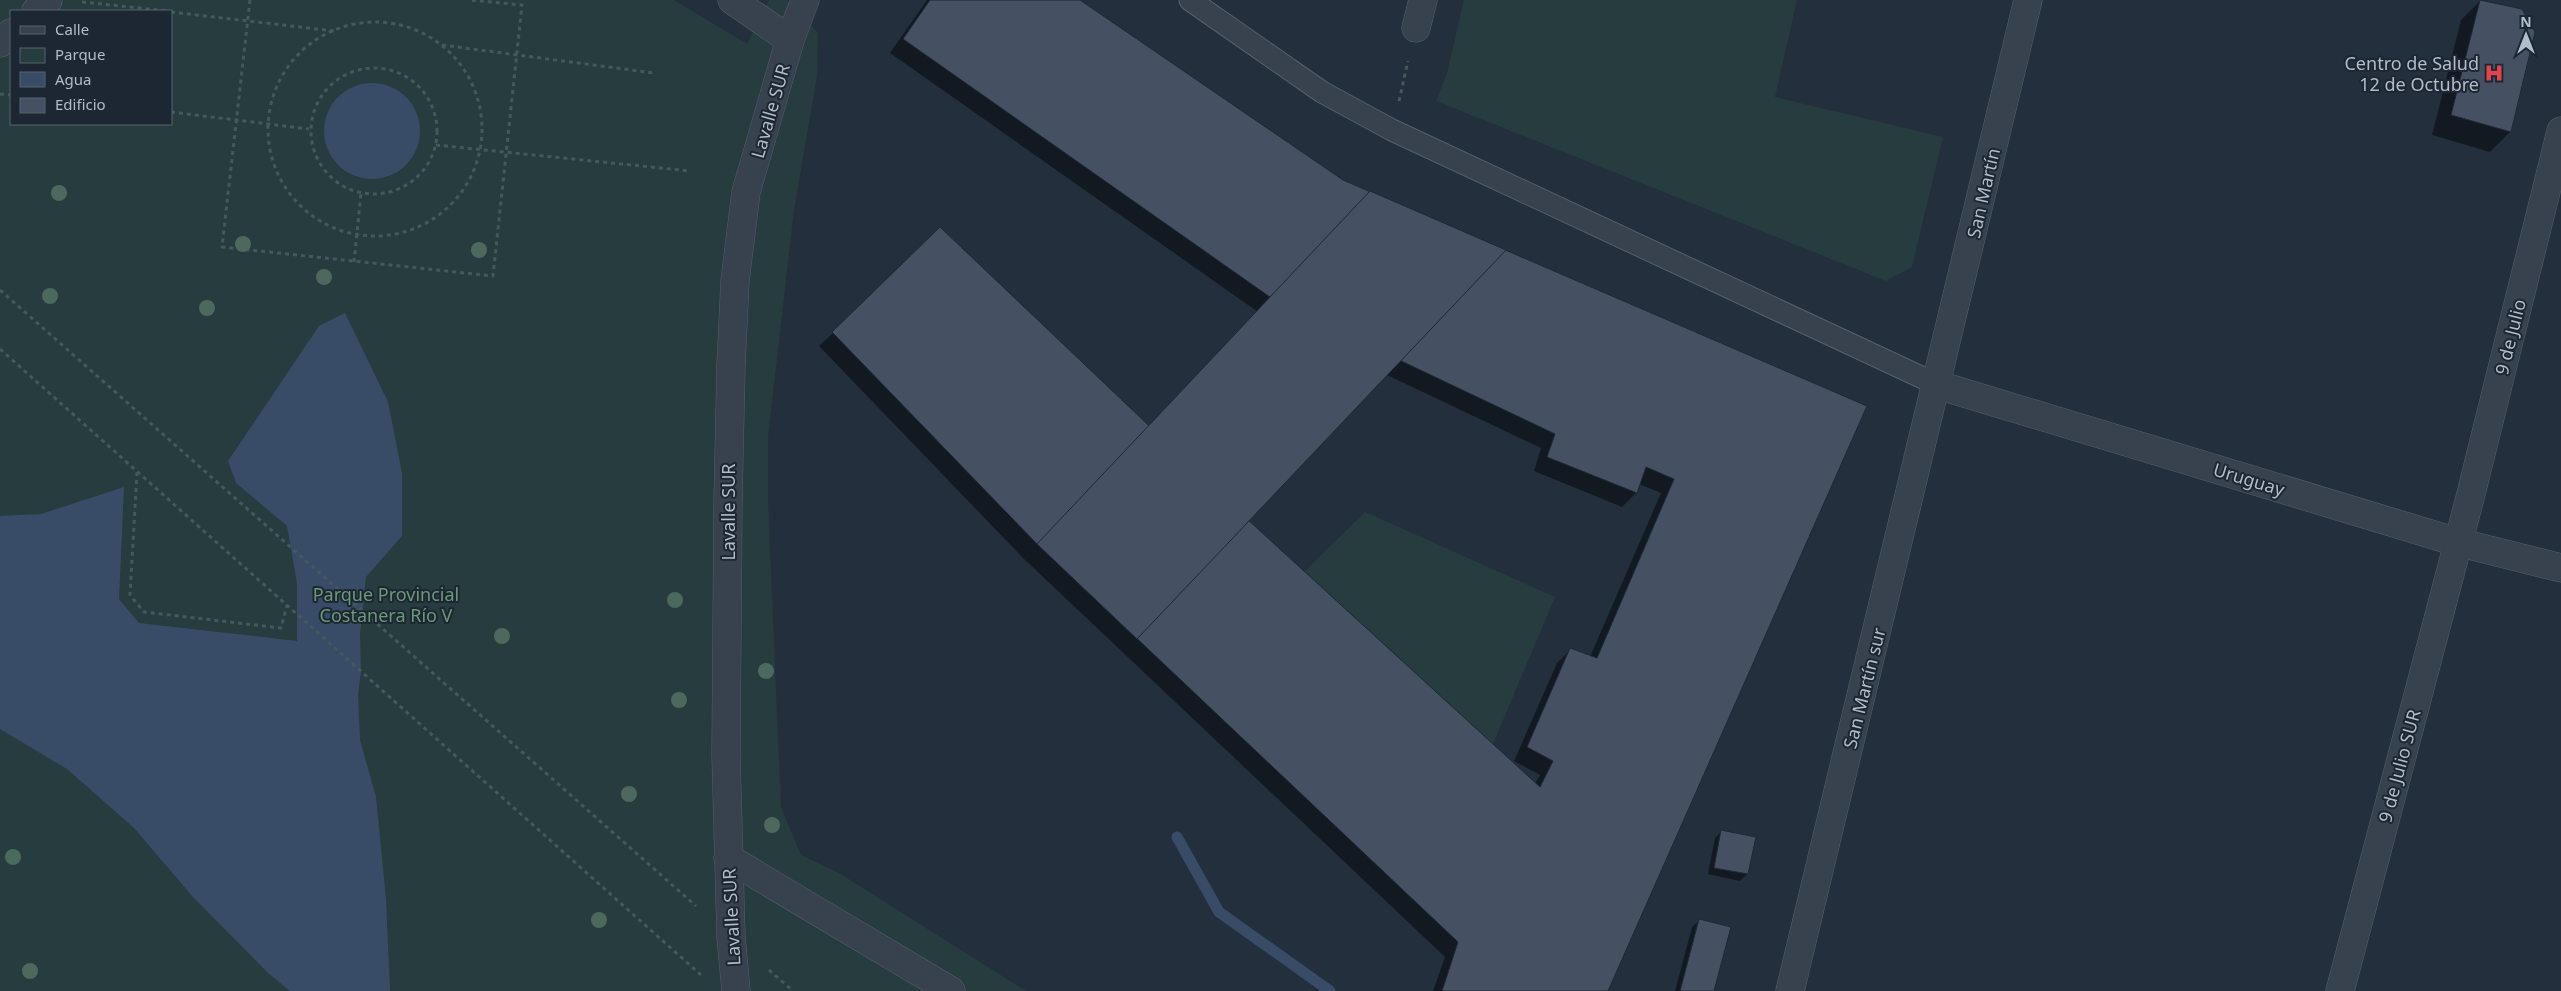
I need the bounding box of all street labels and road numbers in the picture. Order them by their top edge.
street label: Lavalle SUR [745,61,795,161]
street label: San Martín [1961,146,2005,240]
street label: 9 de Julio [2489,297,2531,377]
street label: Uruguay [2210,457,2288,501]
street label: Lavalle SUR [716,463,740,561]
street label: San Martín sur [1837,625,1891,751]
street label: 9 de Julio SUR [2372,707,2426,825]
street label: Lavalle SUR [716,868,746,966]

